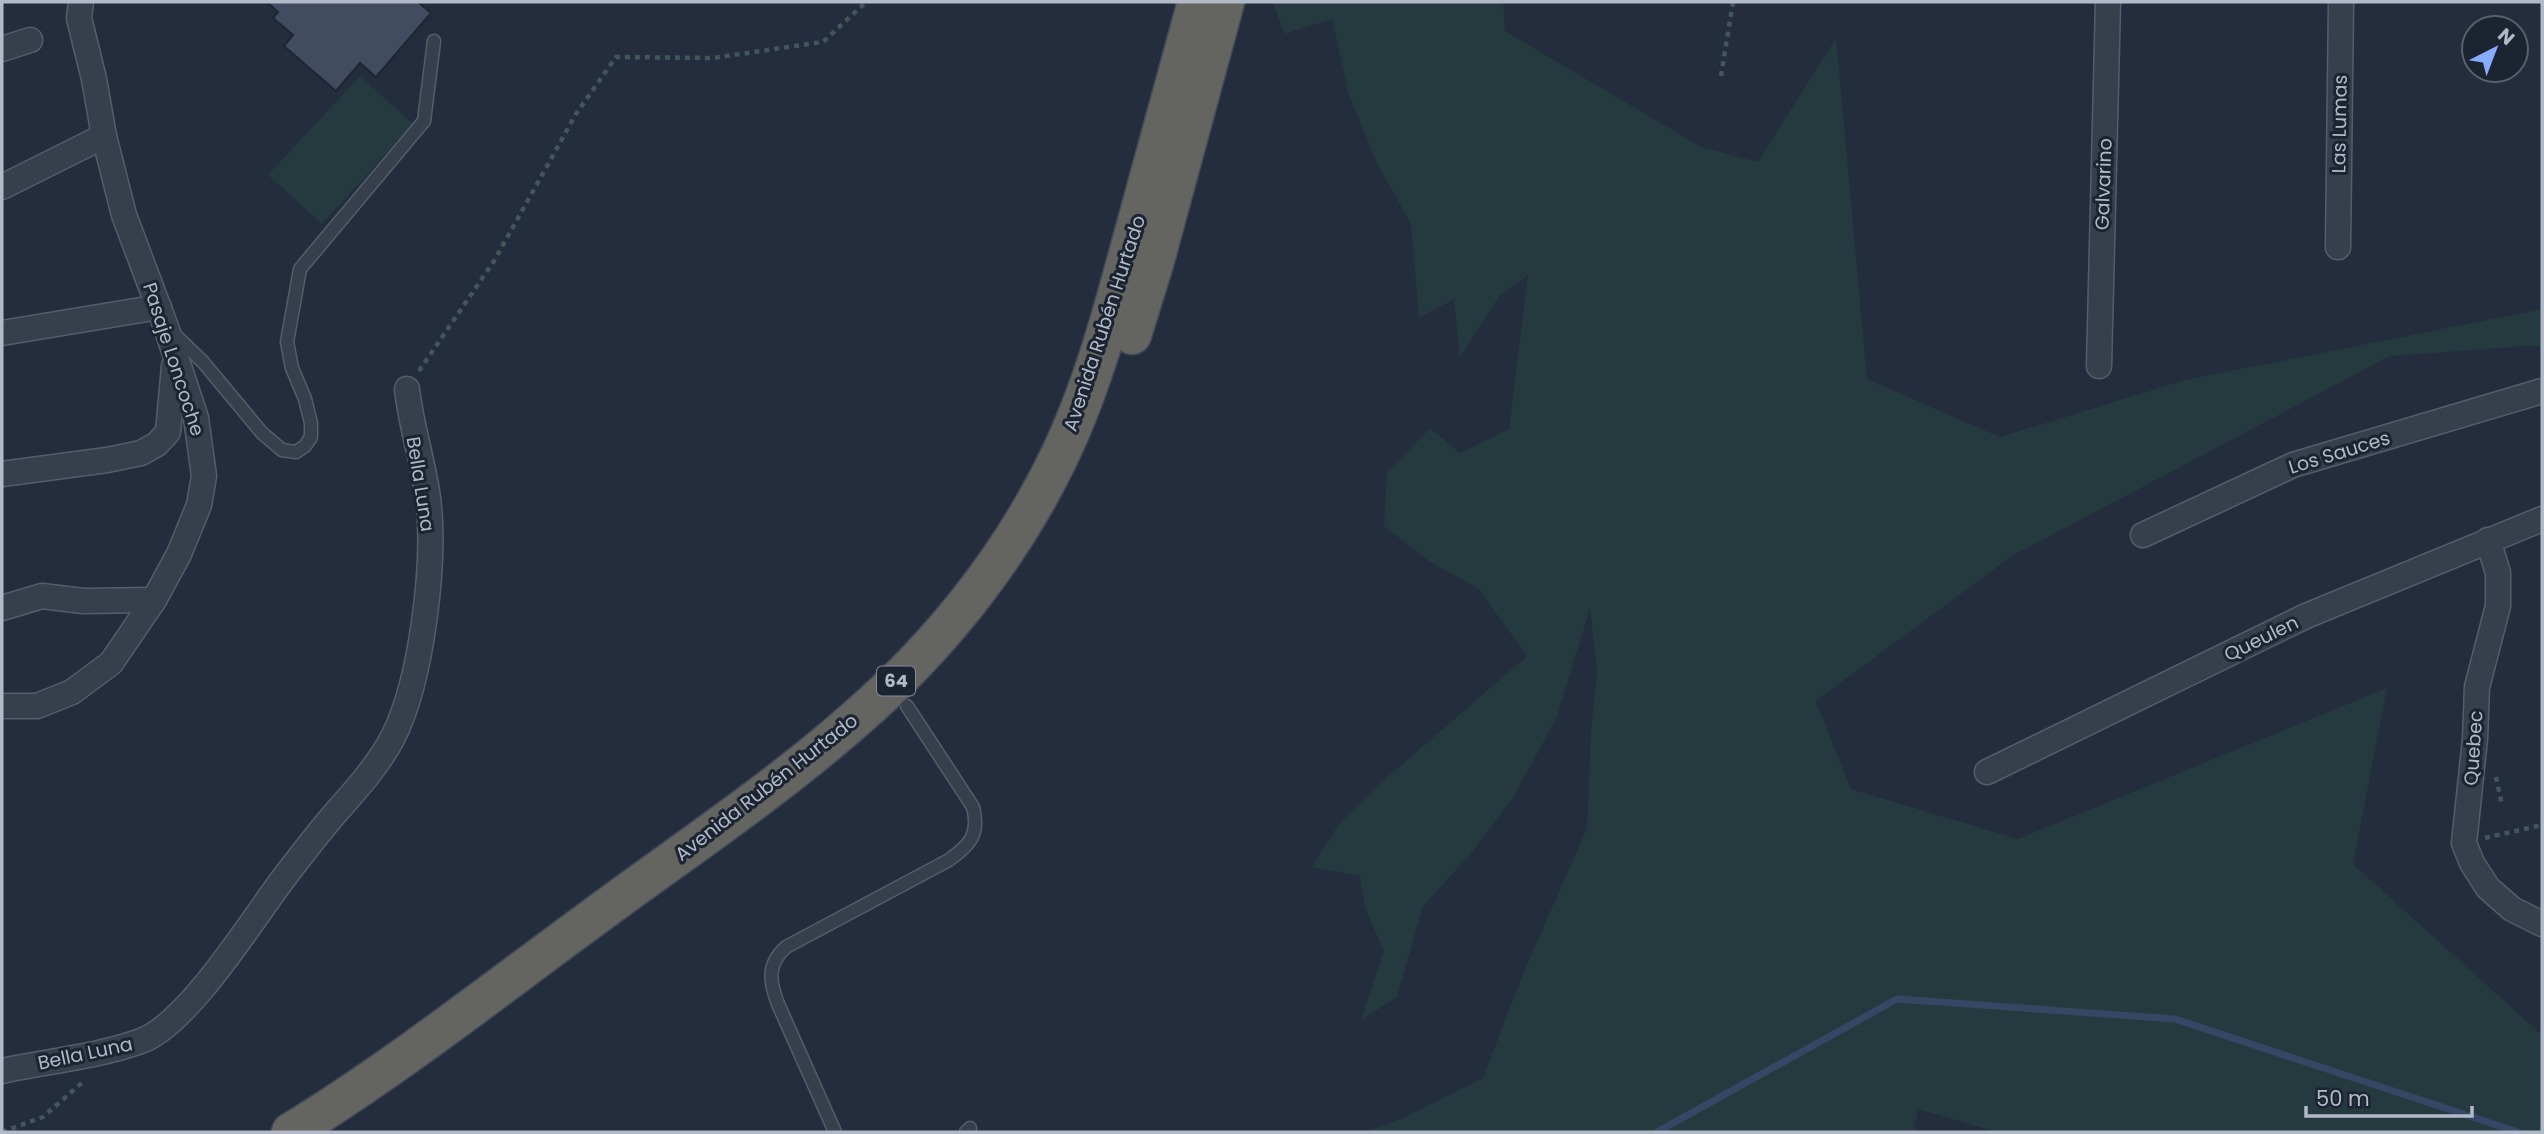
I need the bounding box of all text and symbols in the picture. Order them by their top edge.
north arrow [2460,14,2530,84]
text: N [2492,22,2520,52]
street label: Las Lumas [2325,74,2354,174]
street label: Galvarino [2088,138,2119,230]
street label: Avenida Rubén Hurtado [1057,212,1152,435]
street label: Pasaje Loncoche [136,279,211,439]
street label: Los Sauces [2285,424,2393,481]
street label: Bella Luna [400,435,441,534]
street label: Queulen [2219,609,2303,668]
road number: 64 [877,666,915,696]
street label: Avenida Rubén Hurtado [669,707,863,867]
street label: Quebec [2457,710,2490,786]
street label: Bella Luna [35,1030,135,1077]
scale bar [2306,1074,2472,1118]
text: 50 m [2316,1084,2370,1113]

